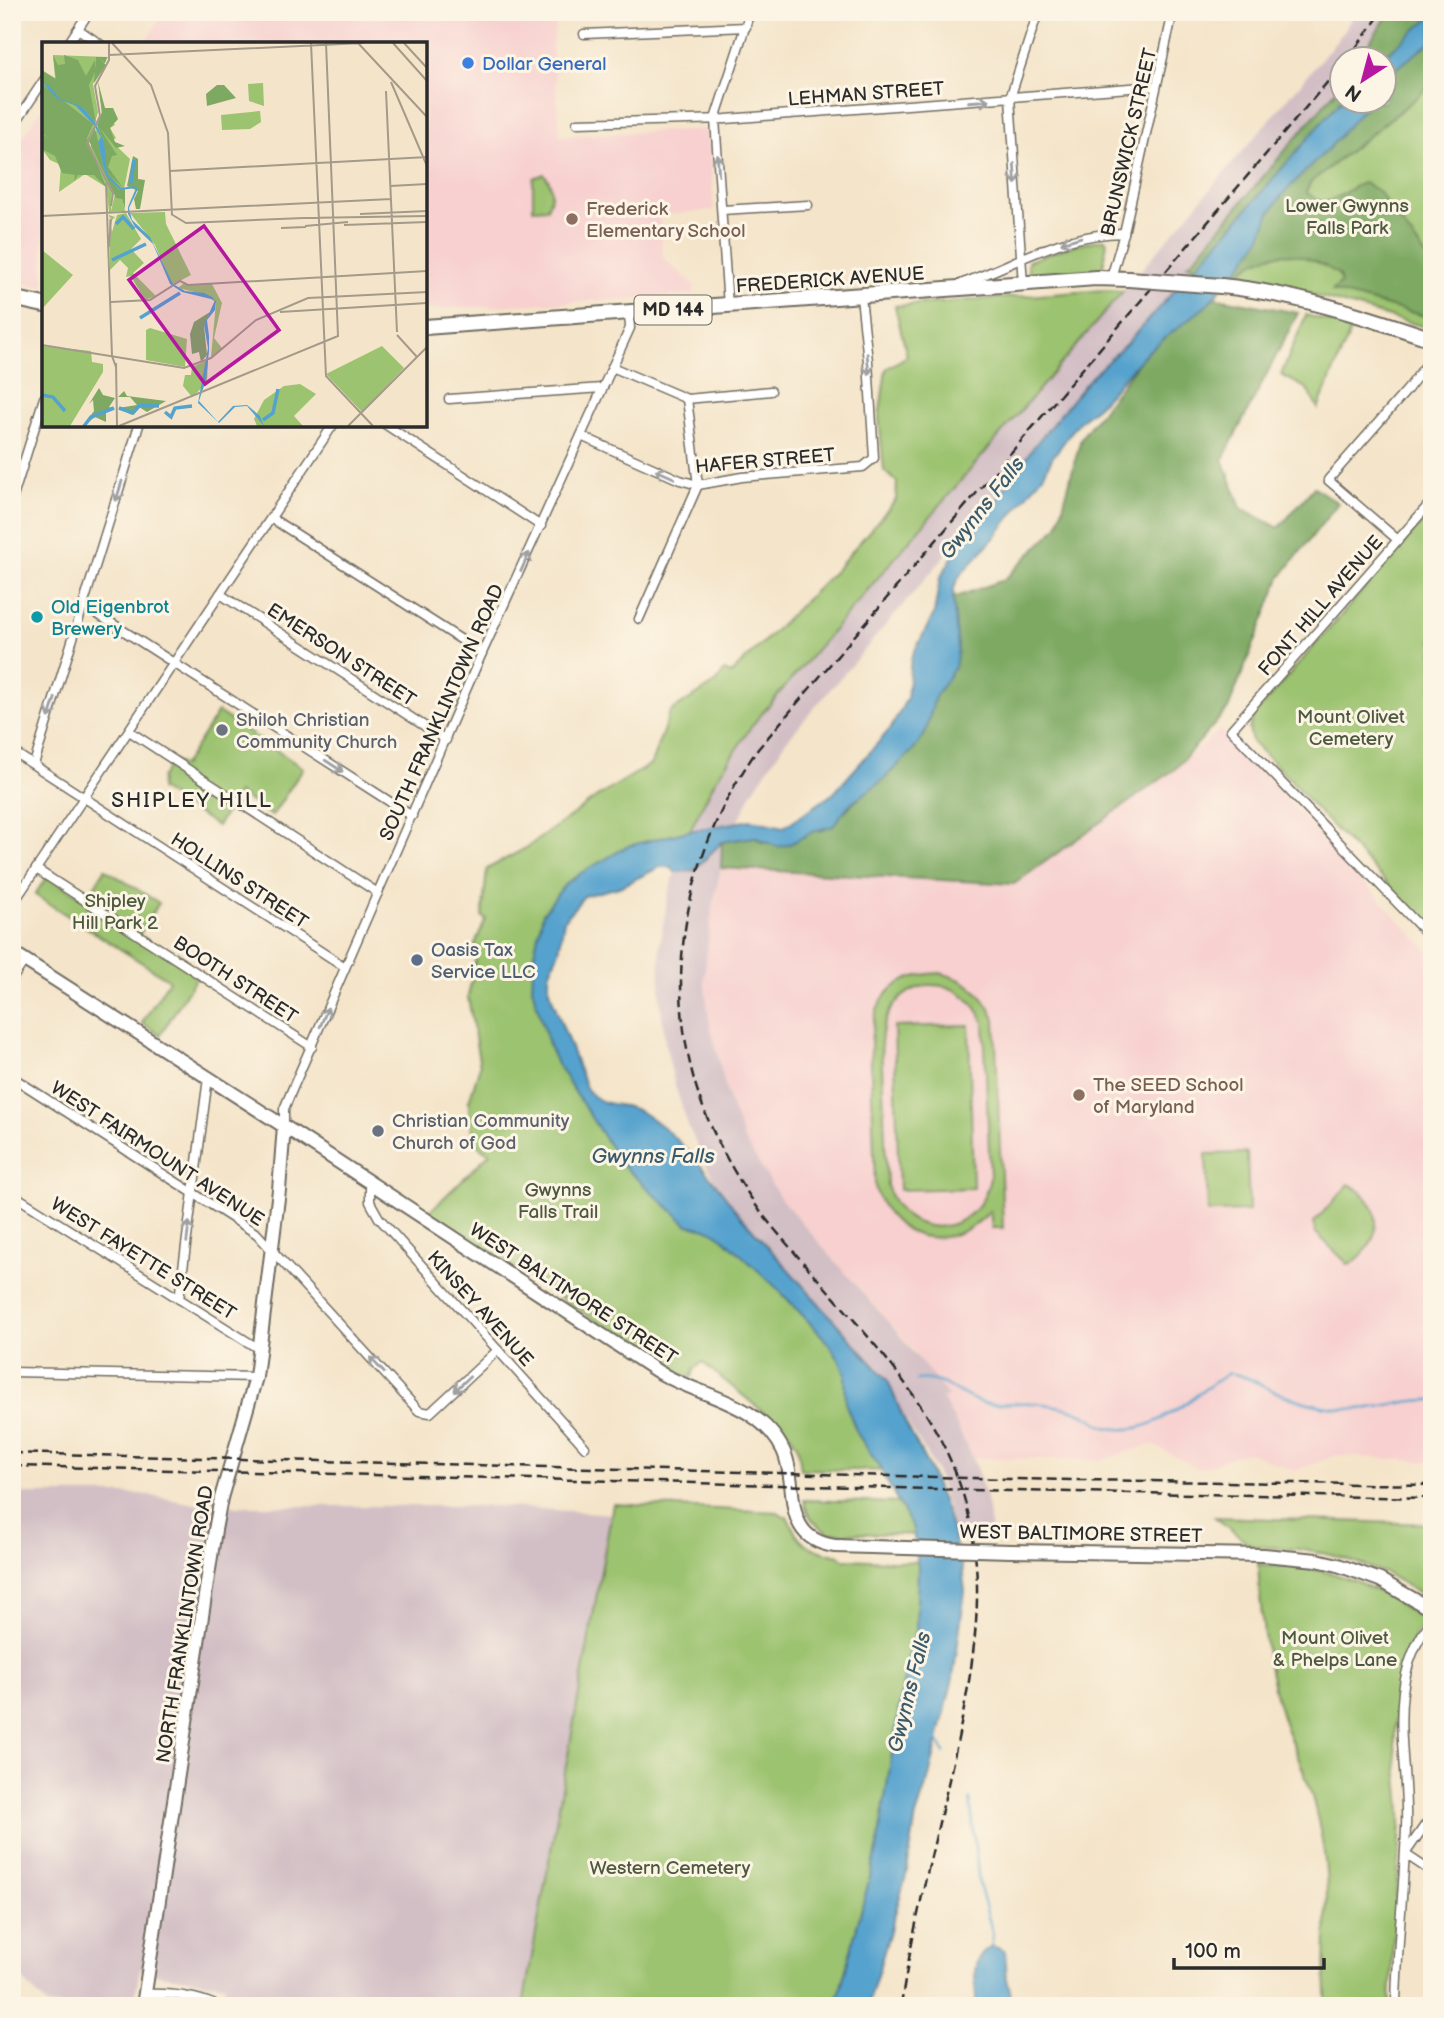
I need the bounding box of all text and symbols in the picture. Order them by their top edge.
inset map [42,42,427,427]
street label: BRUNSWICK STREET [1097,45,1162,239]
north arrow [1328,46,1398,116]
place label: Dollar General [482,53,606,76]
marker: Dollar General [460,55,476,71]
street label: LEHMAN STREET [787,78,946,111]
text: N [1341,79,1366,106]
one-way arrow [967,94,990,107]
one-way arrow [711,154,724,176]
one-way arrow [1009,162,1022,185]
park label: Lower Gwynns Falls Park [1285,195,1409,240]
place label: Frederick Elementary School [586,198,745,243]
marker: Frederick Elementary School [564,211,580,227]
one-way arrow [1061,234,1083,247]
street label: FREDERICK AVENUE [735,262,925,299]
road number: MD 144 [634,296,712,324]
one-way arrow [862,353,875,375]
street label: HAFER STREET [694,444,837,479]
water label: Gwynns Falls [935,452,1031,565]
one-way arrow [655,467,676,480]
one-way arrow [112,479,125,501]
street label: FONT HILL AVENUE [1254,531,1388,681]
one-way arrow [519,552,532,573]
street label: SOUTH FRANKLINTOWN ROAD [375,581,510,844]
place label: Old Eigenbrot Brewery [51,596,169,641]
street label: EMERSON STREET [263,599,420,712]
marker: Old Eigenbrot Brewery [29,609,45,625]
one-way arrow [45,696,57,718]
park label: Mount Olivet Cemetery [1297,706,1405,751]
place label: Shiloh Christian Community Church [236,709,397,754]
marker: Shiloh Christian Community Church [214,722,230,738]
one-way arrow [324,760,344,774]
district label: SHIPLEY HILL [111,788,273,813]
street label: HOLLINS STREET [166,828,313,935]
park label: Shipley Hill Park 2 [72,890,159,935]
street label: BOOTH STREET [169,932,302,1029]
place label: Oasis Tax Service LLC [431,939,536,984]
marker: Oasis Tax Service LLC [409,952,425,968]
one-way arrow [319,1007,332,1028]
place label: The SEED School of Maryland [1093,1074,1244,1119]
street label: WEST FAIRMOUNT AVENUE [46,1077,268,1232]
marker: The SEED School of Maryland [1071,1087,1087,1103]
place label: Christian Community Church of God [392,1110,570,1155]
marker: Christian Community Church of God [370,1123,386,1139]
water label: Gwynns Falls [591,1144,715,1169]
park label: Gwynns Falls Trail [518,1179,598,1224]
street label: WEST FAYETTE STREET [46,1193,241,1326]
street label: WEST BALTIMORE STREET [465,1218,682,1370]
one-way arrow [182,1221,195,1244]
street label: KINSEY AVENUE [422,1246,538,1372]
one-way arrow [368,1357,385,1374]
one-way arrow [454,1375,471,1392]
street label: NORTH FRANKLINTOWN ROAD [152,1484,219,1765]
street label: WEST BALTIMORE STREET [959,1521,1203,1548]
park label: Mount Olivet & Phelps Lane [1273,1627,1397,1672]
water label: Gwynns Falls [882,1629,937,1755]
park label: Western Cemetery [590,1857,751,1880]
scale bar [1174,1927,1325,1971]
text: 100 m [1185,1939,1241,1964]

